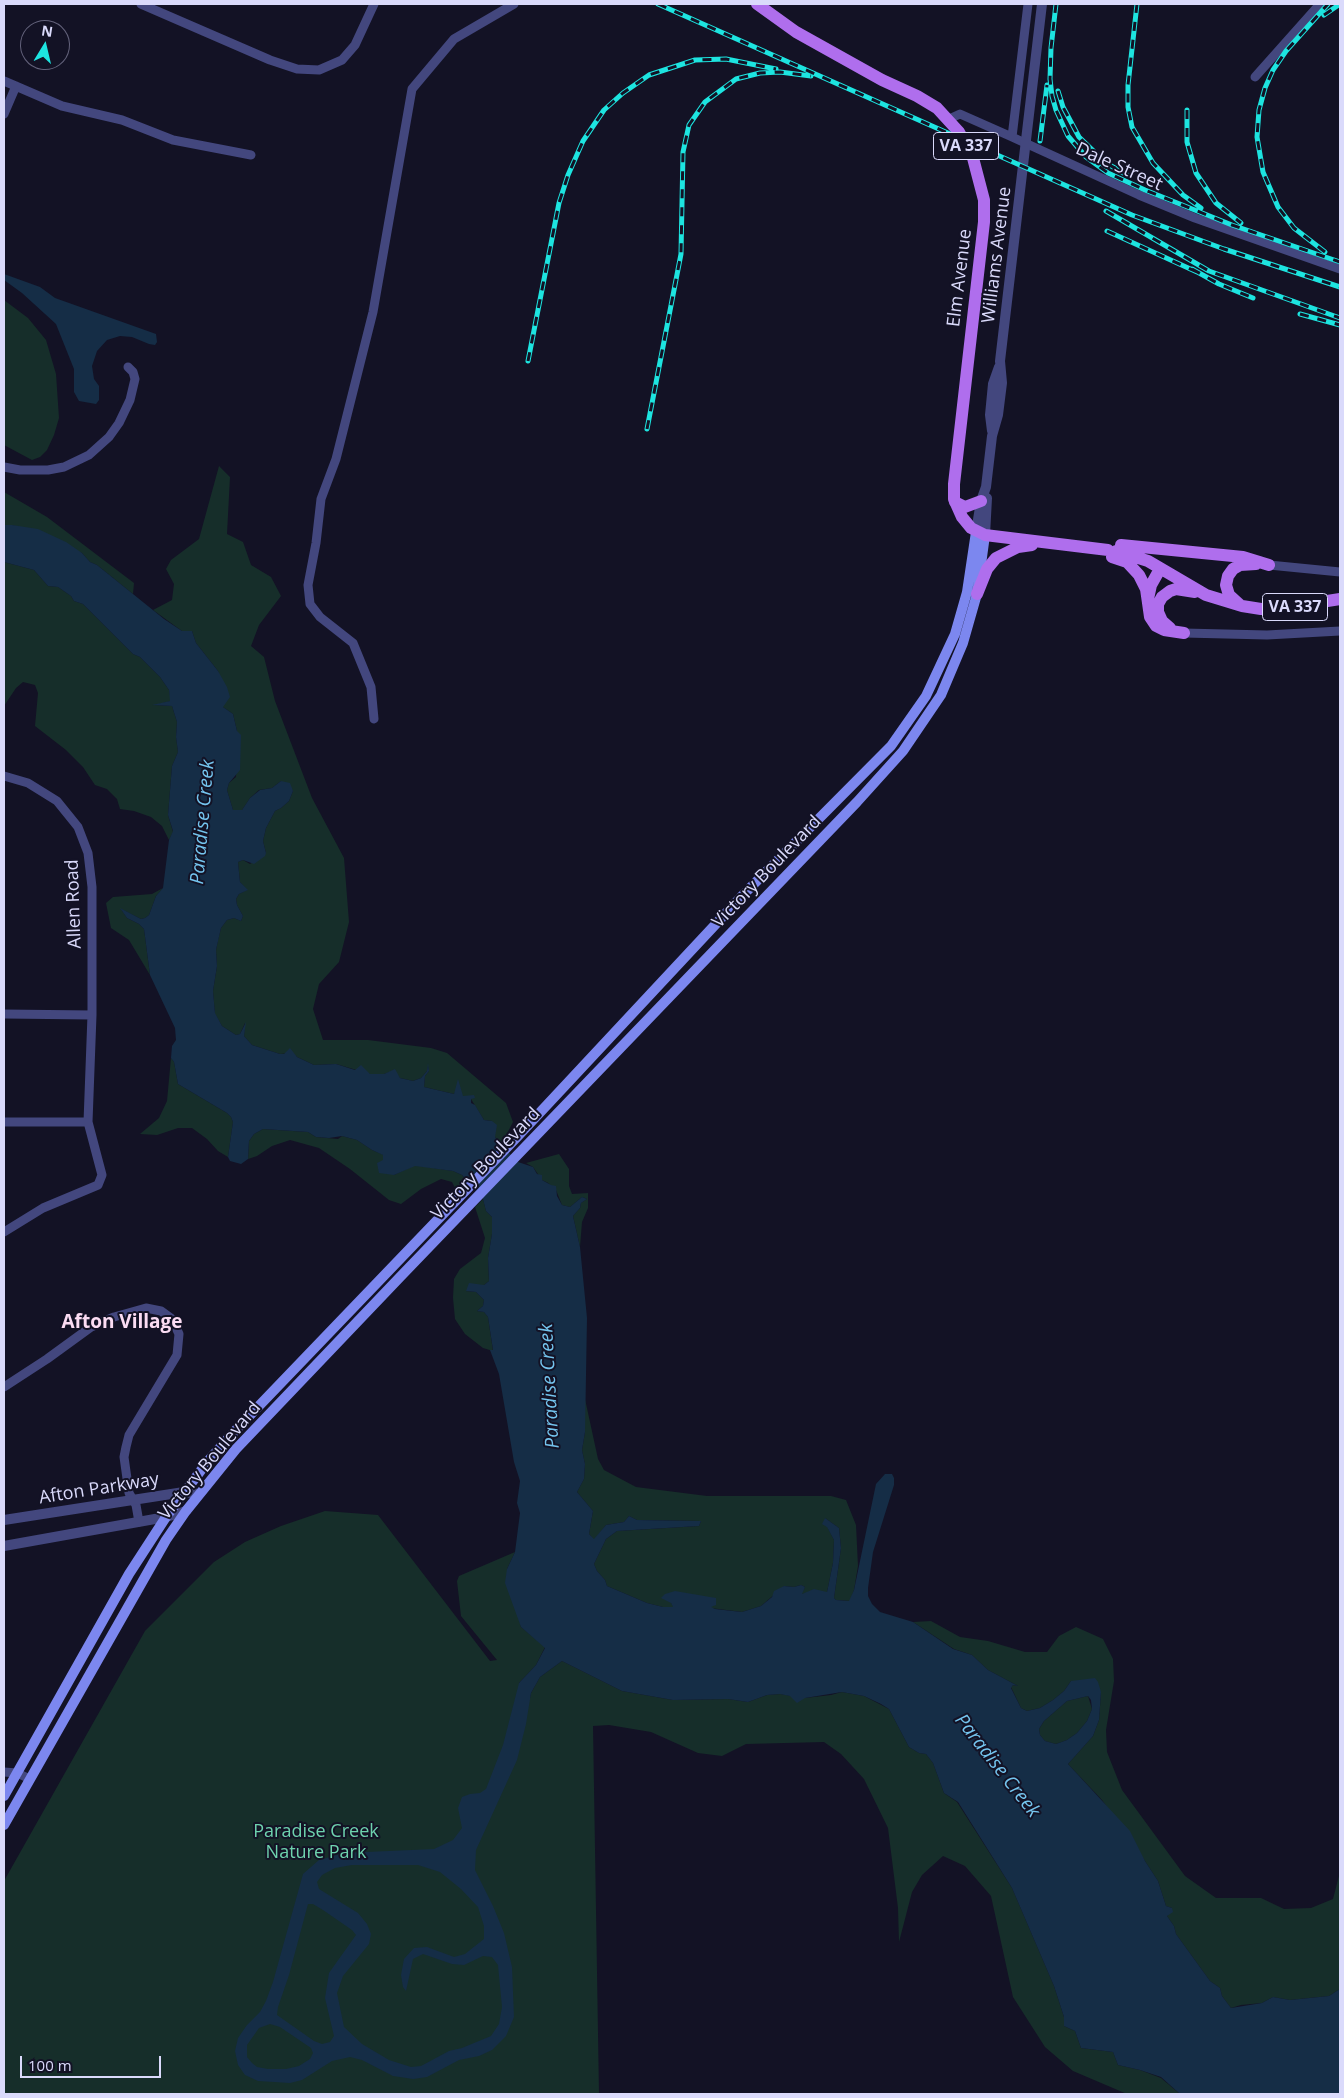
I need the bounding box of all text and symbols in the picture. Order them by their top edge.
north arrow [20,20,70,70]
text: N [40,20,54,41]
road number: VA 337 [934,132,998,160]
street label: Dale Street [1072,138,1166,196]
street label: Williams Avenue [978,186,1016,324]
street label: Elm Avenue [943,228,977,328]
road number: VA 337 [1262,594,1328,620]
water label: Paradise Creek [186,759,220,885]
street label: Victory Boulevard [708,811,826,933]
street label: Allen Road [62,859,86,949]
street label: Victory Boulevard [427,1103,545,1225]
district label: Afton Village [61,1312,183,1334]
water label: Paradise Creek [535,1323,565,1449]
street label: Victory Boulevard [154,1397,266,1525]
street label: Afton Parkway [38,1469,160,1509]
water label: Paradise Creek [950,1710,1044,1822]
park label: Paradise Creek Nature Park [253,1821,379,1864]
scale bar [22,2046,164,2078]
text: 100 m [28,2055,72,2075]

